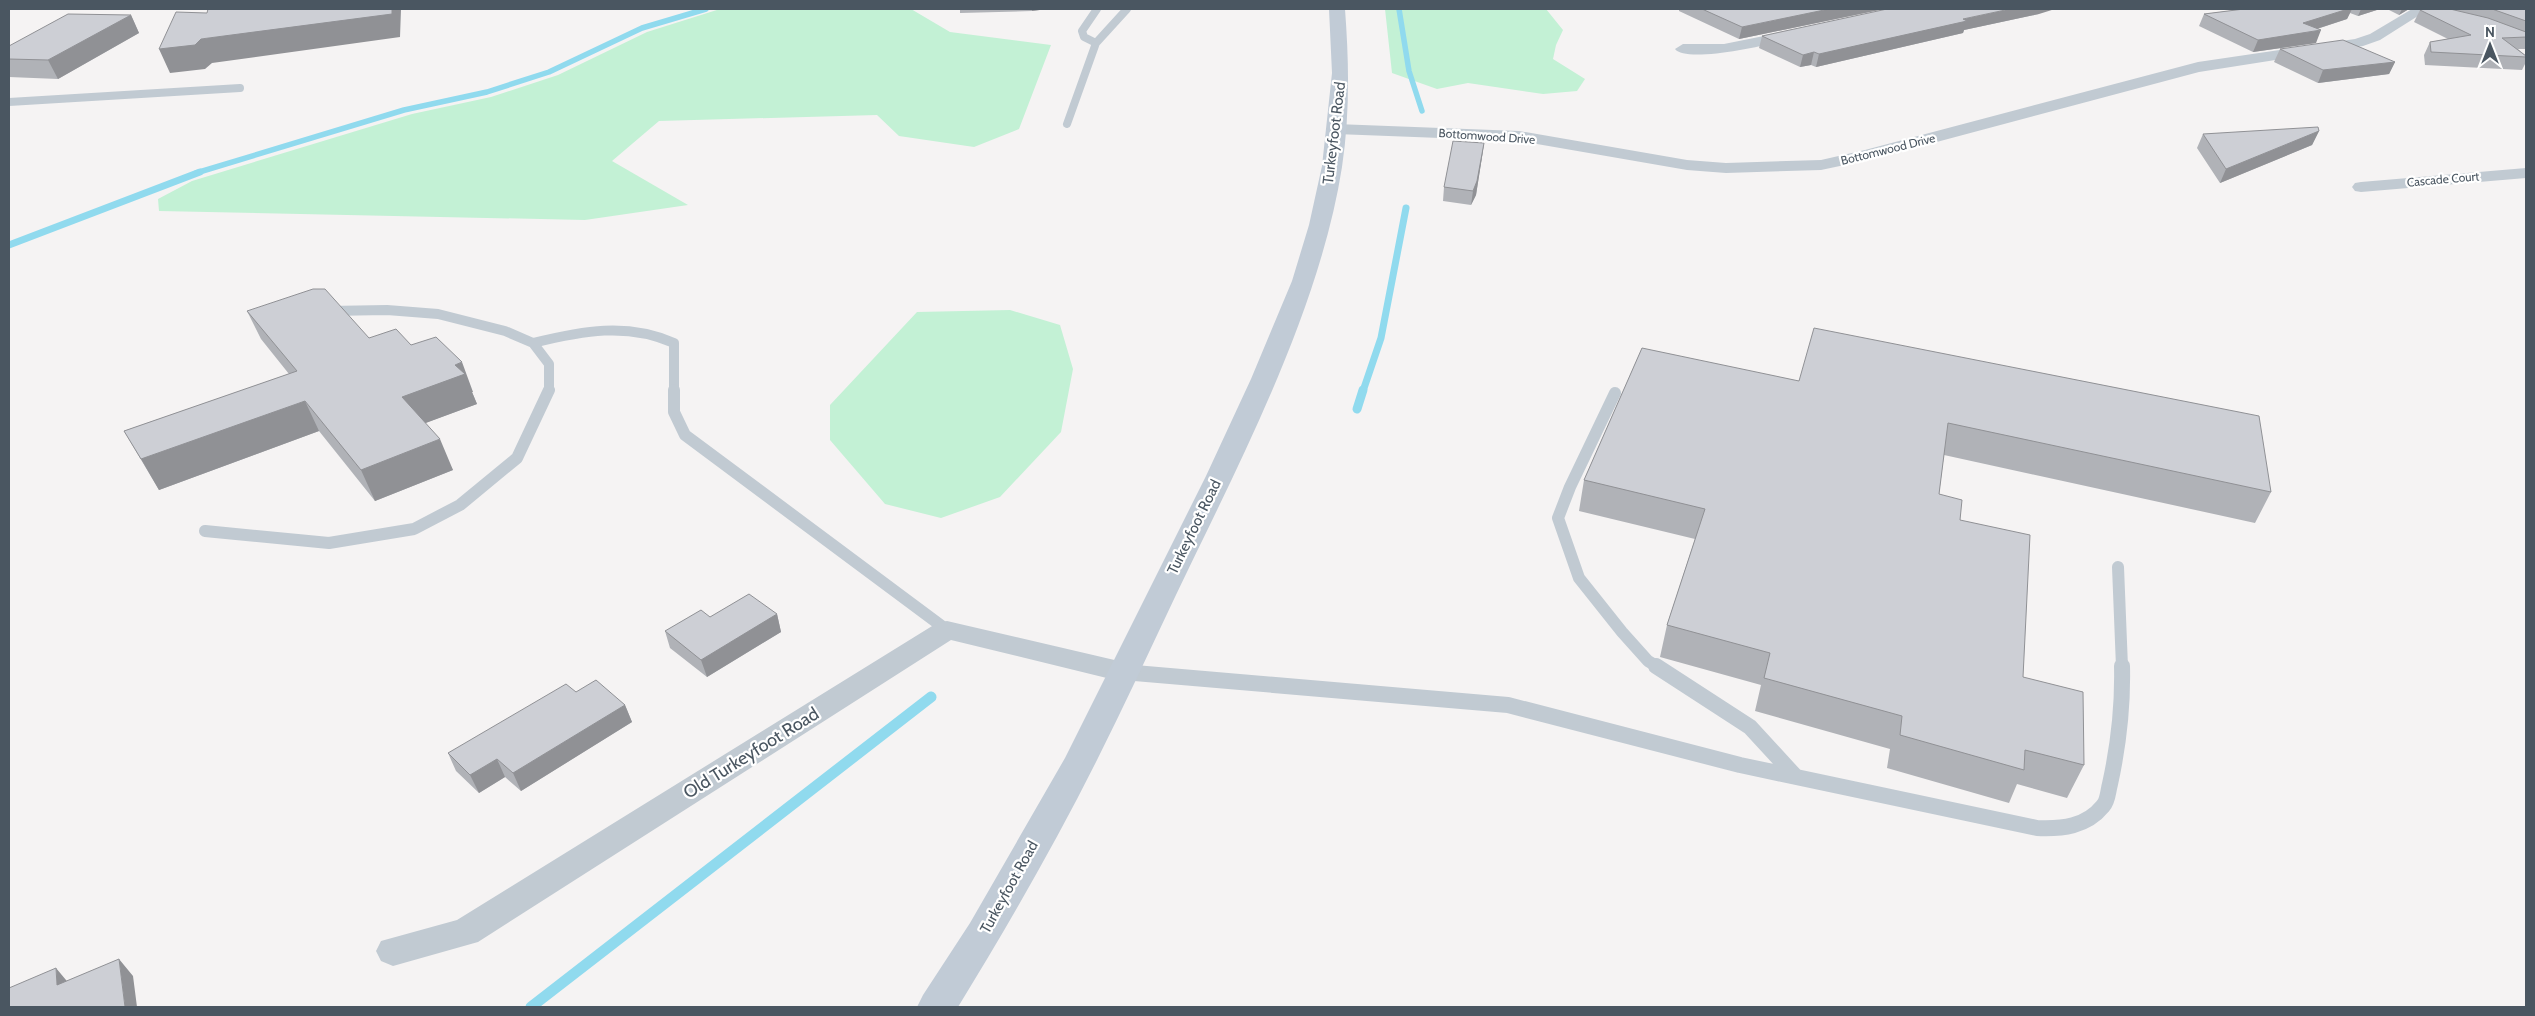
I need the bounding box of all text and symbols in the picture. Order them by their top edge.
north arrow [2465,20,2515,70]
text: N [2485,23,2495,41]
street label: Turkeyfoot Road [1319,81,1349,185]
street label: Bottomwood Drive [1438,125,1536,147]
street label: Bottomwood Drive [1839,130,1937,168]
street label: Cascade Court [2406,168,2480,190]
street label: Turkeyfoot Road [1163,477,1225,577]
street label: Old Turkeyfoot Road [679,702,823,804]
street label: Turkeyfoot Road [976,838,1042,936]

